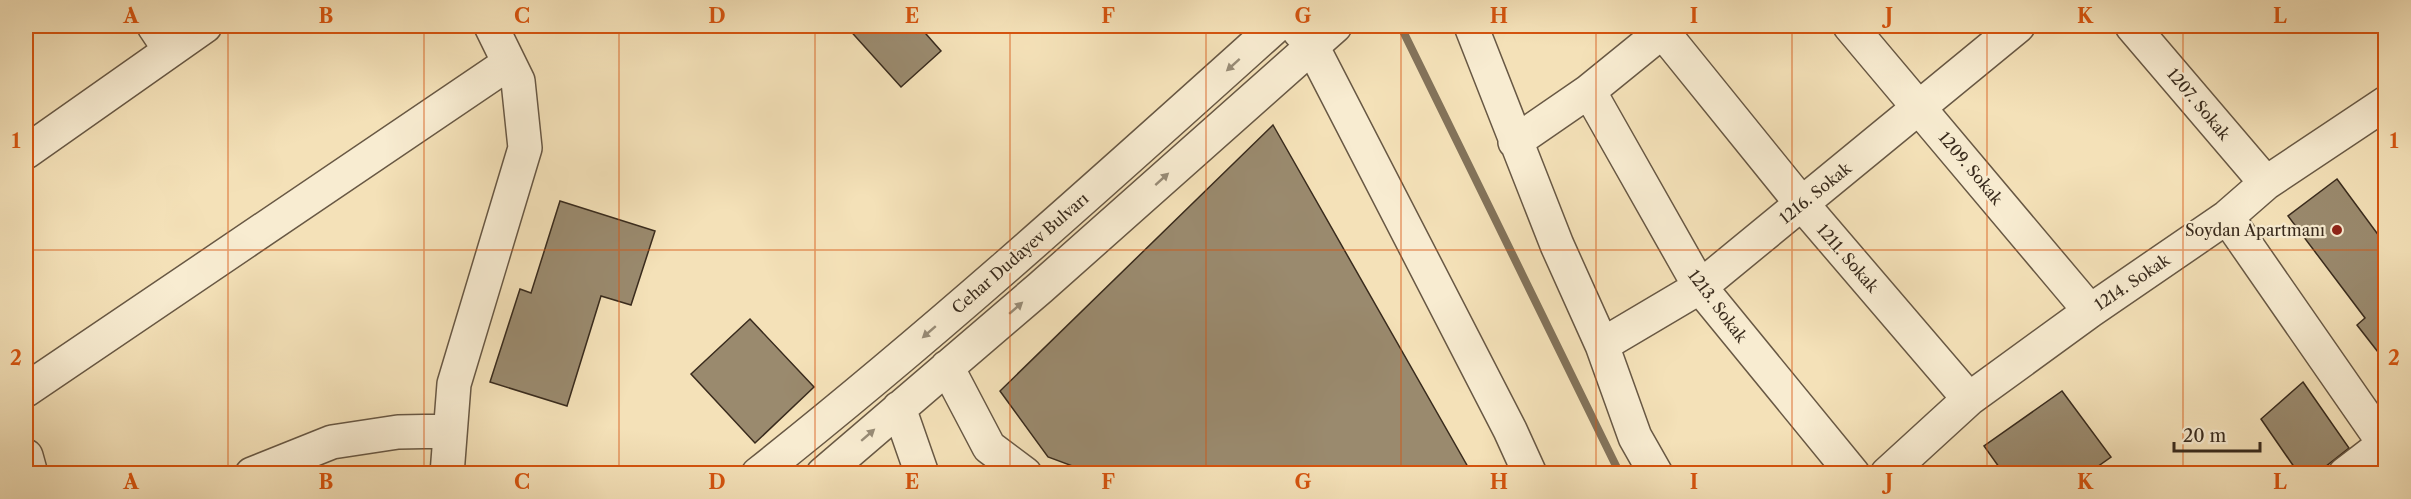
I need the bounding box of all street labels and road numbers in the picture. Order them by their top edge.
street label: 1207. Sokak [2163,64,2235,145]
street label: 1209. Sokak [1935,127,2008,209]
street label: 1216. Sokak [1775,158,1855,228]
street label: Cehar Dudayev Bulvarı [948,188,1092,318]
street label: 1211. Sokak [1813,220,1884,297]
street label: 1214. Sokak [2091,249,2174,314]
street label: 1213. Sokak [1684,266,1752,347]

